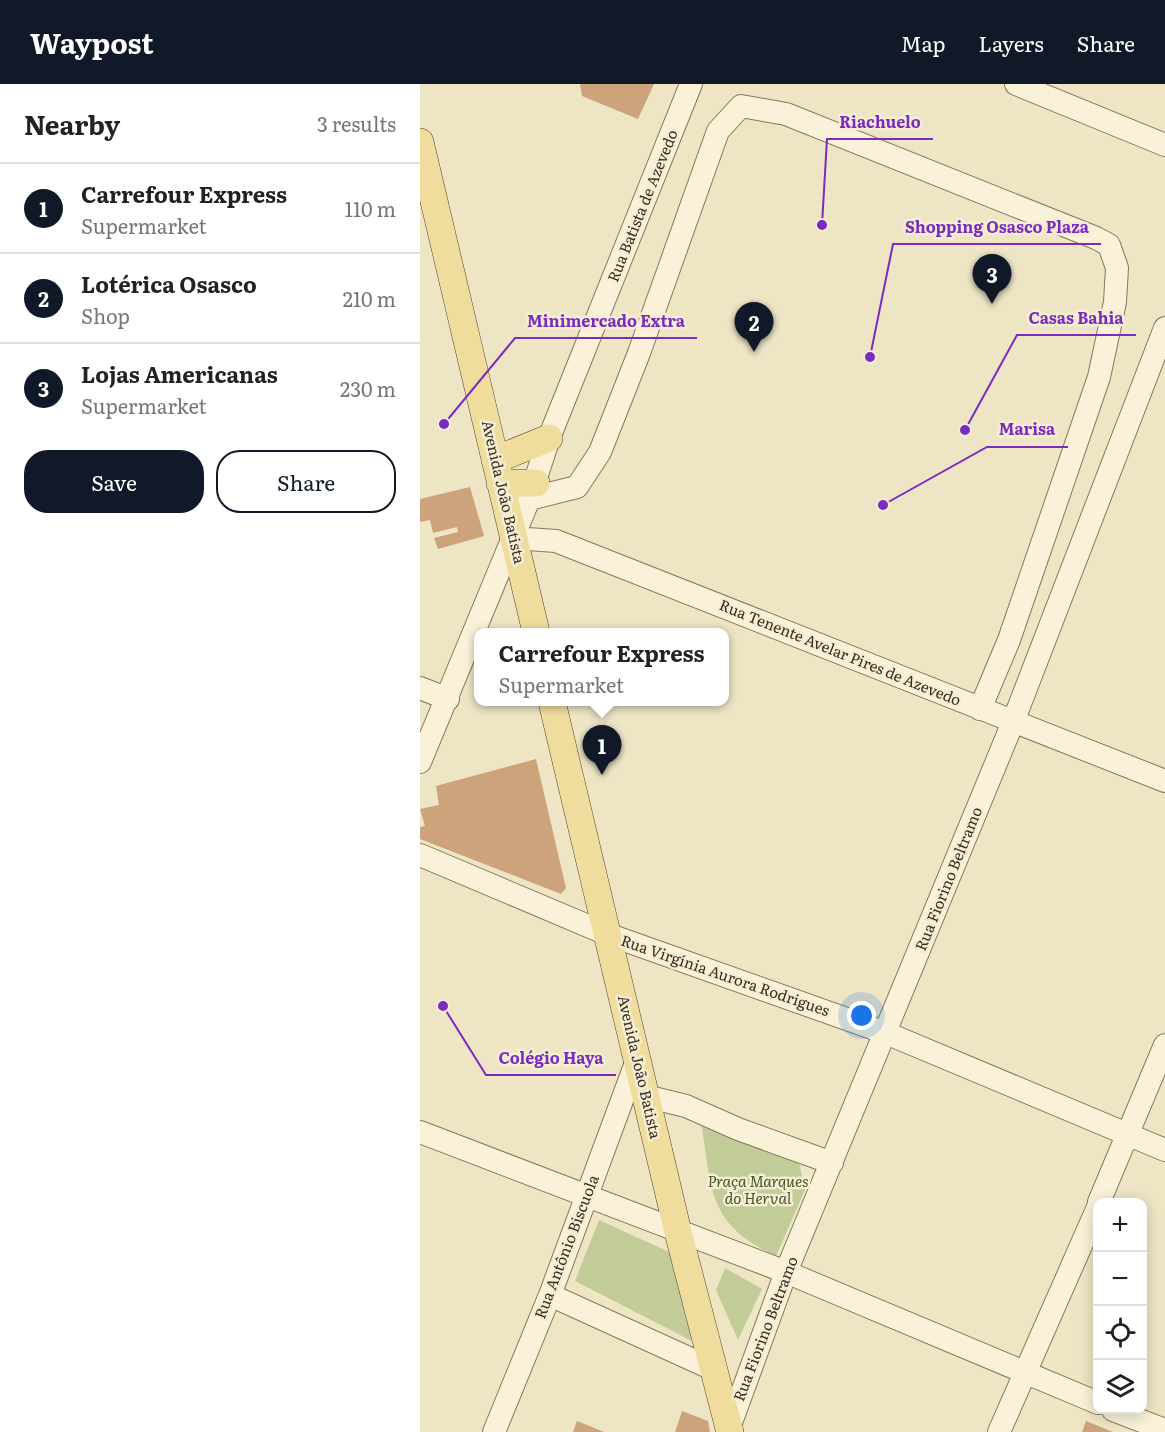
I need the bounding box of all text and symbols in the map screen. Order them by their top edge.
text: Waypost [30,21,154,63]
text: Map [901,27,946,58]
text: Layers [979,27,1044,58]
text: Share [1077,27,1135,58]
text: Nearby [24,104,120,143]
callout: Riachuelo [827,105,933,139]
text: 3 results [317,108,396,138]
text: Riachuelo [839,109,921,133]
street label: Rua Batista de Azevedo [600,125,683,285]
text: Carrefour Express [81,177,287,210]
text: 1 [39,193,48,223]
text: 110 m [345,193,396,223]
text: Supermarket [81,210,207,240]
callout: Shopping Osasco Plaza [893,210,1101,244]
text: Shopping Osasco Plaza [905,214,1090,238]
pin: 3 [972,254,1012,304]
text: Lotérica Osasco [81,267,257,300]
text: 2 [38,283,49,313]
text: 210 m [343,283,396,313]
text: Shop [81,300,130,330]
callout: Casas Bahia [1017,301,1136,335]
pin: 2 [734,302,774,352]
callout: Minimercado Extra [515,304,697,338]
text: Casas Bahia [1028,305,1124,329]
text: Minimercado Extra [527,308,686,332]
text: Lojas Americanas [81,357,278,390]
text: 3 [38,373,49,403]
text: 230 m [340,373,396,403]
text: Supermarket [81,390,207,420]
callout: Marisa [987,413,1068,447]
text: Marisa [999,416,1056,440]
street label: Avenida João Batista [477,418,532,567]
button: Save [24,450,204,513]
button: Share [216,450,396,513]
street label: Rua Tenente Avelar Pires de Azevedo [716,592,965,711]
popup [474,628,729,706]
text: Carrefour Express [499,636,704,669]
text: Supermarket [499,669,624,699]
pin: 1 [582,726,621,775]
street label: Rua Fiorino Beltramo [908,803,987,954]
street label: Rua Virgínia Aurora Rodrigues [618,928,833,1021]
street label: Avenida João Batista [613,993,668,1142]
your location [847,1001,876,1030]
callout: Colégio Haya [486,1041,616,1075]
text: Colégio Haya [498,1045,604,1069]
park label: Praça Marques do Herval [707,1169,809,1209]
street label: Rua Antônio Biscuola [528,1170,604,1322]
map controls [1093,1198,1147,1414]
button: + [1093,1198,1147,1252]
street label: Rua Fiorino Beltramo [726,1252,803,1404]
button: − [1093,1252,1147,1306]
button: locate [1093,1306,1147,1360]
button: layers [1093,1360,1147,1414]

